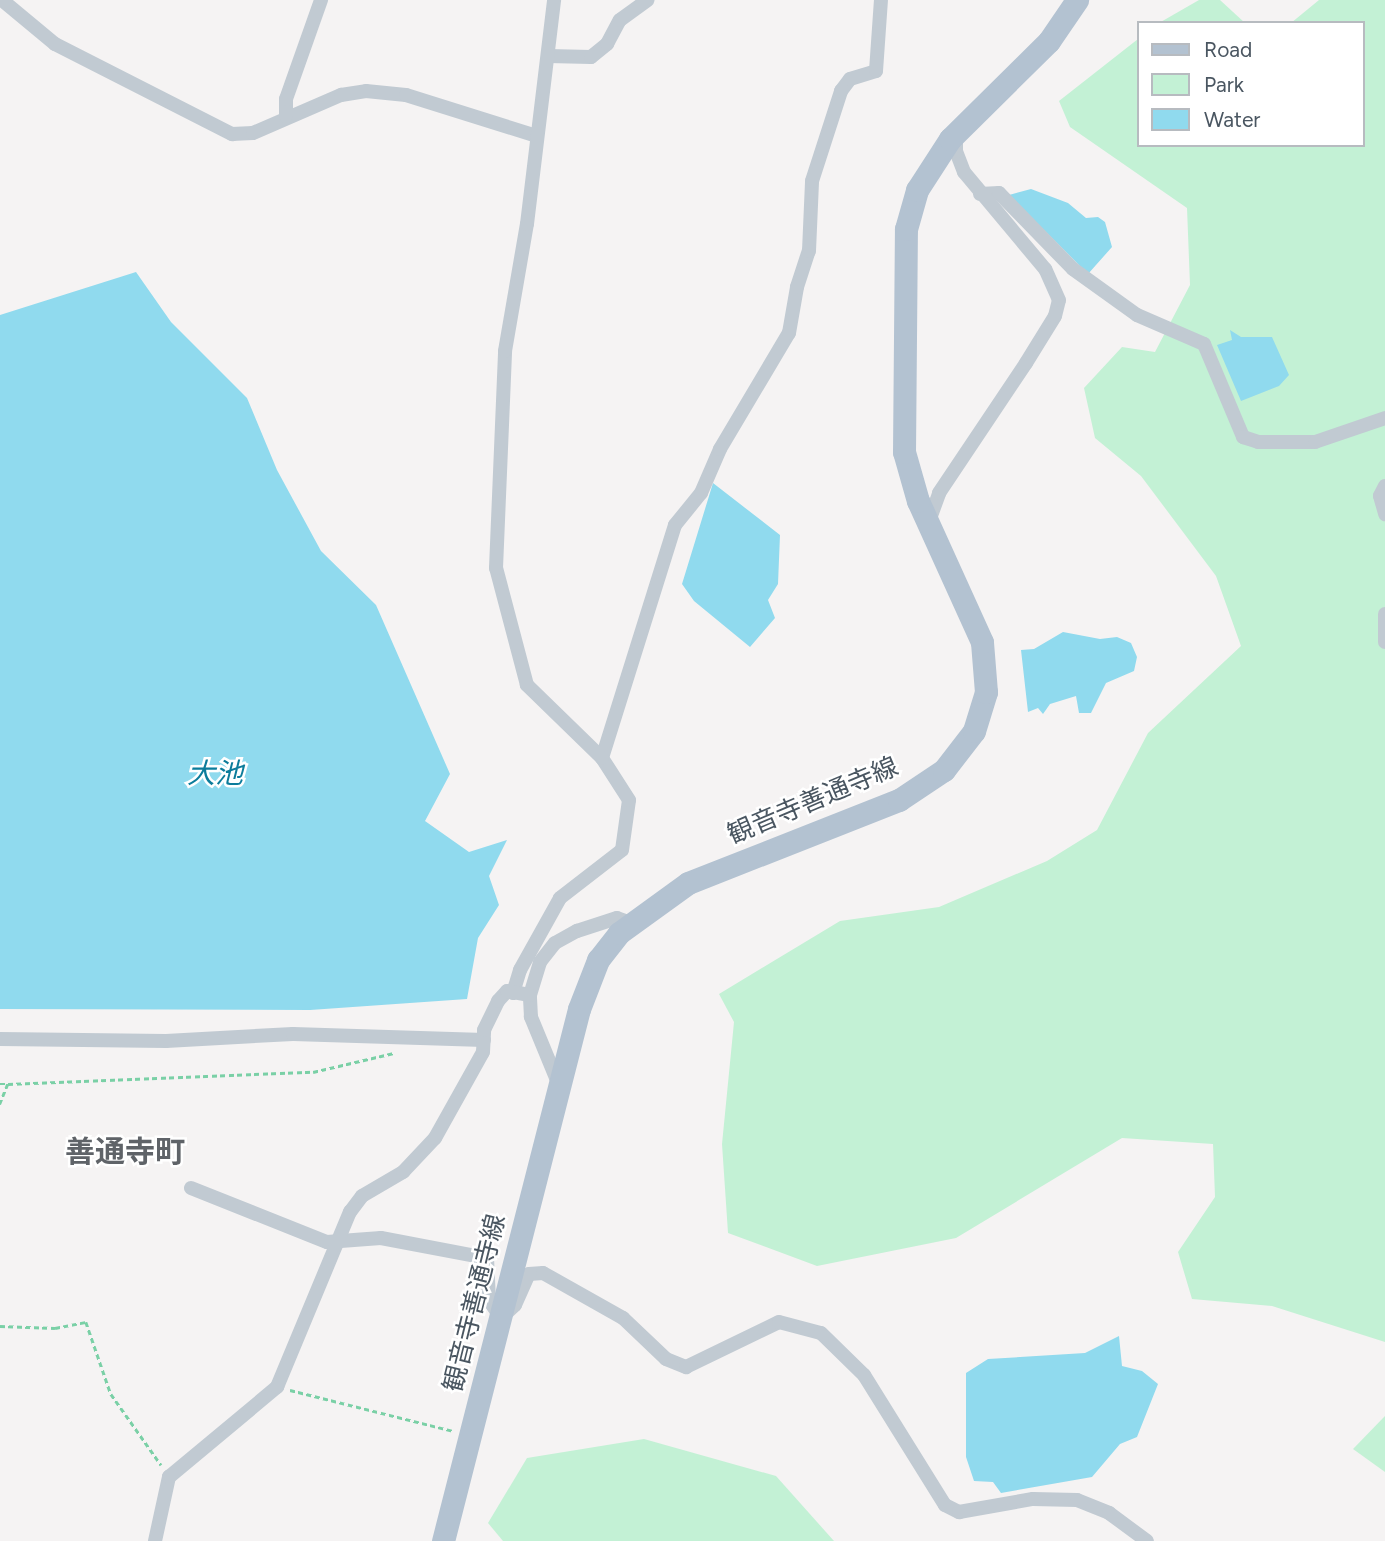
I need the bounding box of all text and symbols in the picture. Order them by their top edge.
legend [1136,21,1364,147]
text: Road [1204,37,1252,62]
text: Park [1204,72,1244,97]
text: Water [1204,107,1260,132]
street label: 観音寺善通寺線 [723,751,903,851]
water label: 大池 [187,756,243,790]
district label: 善通寺町 [65,1134,185,1170]
street label: 観音寺善通寺線 [438,1211,512,1395]

